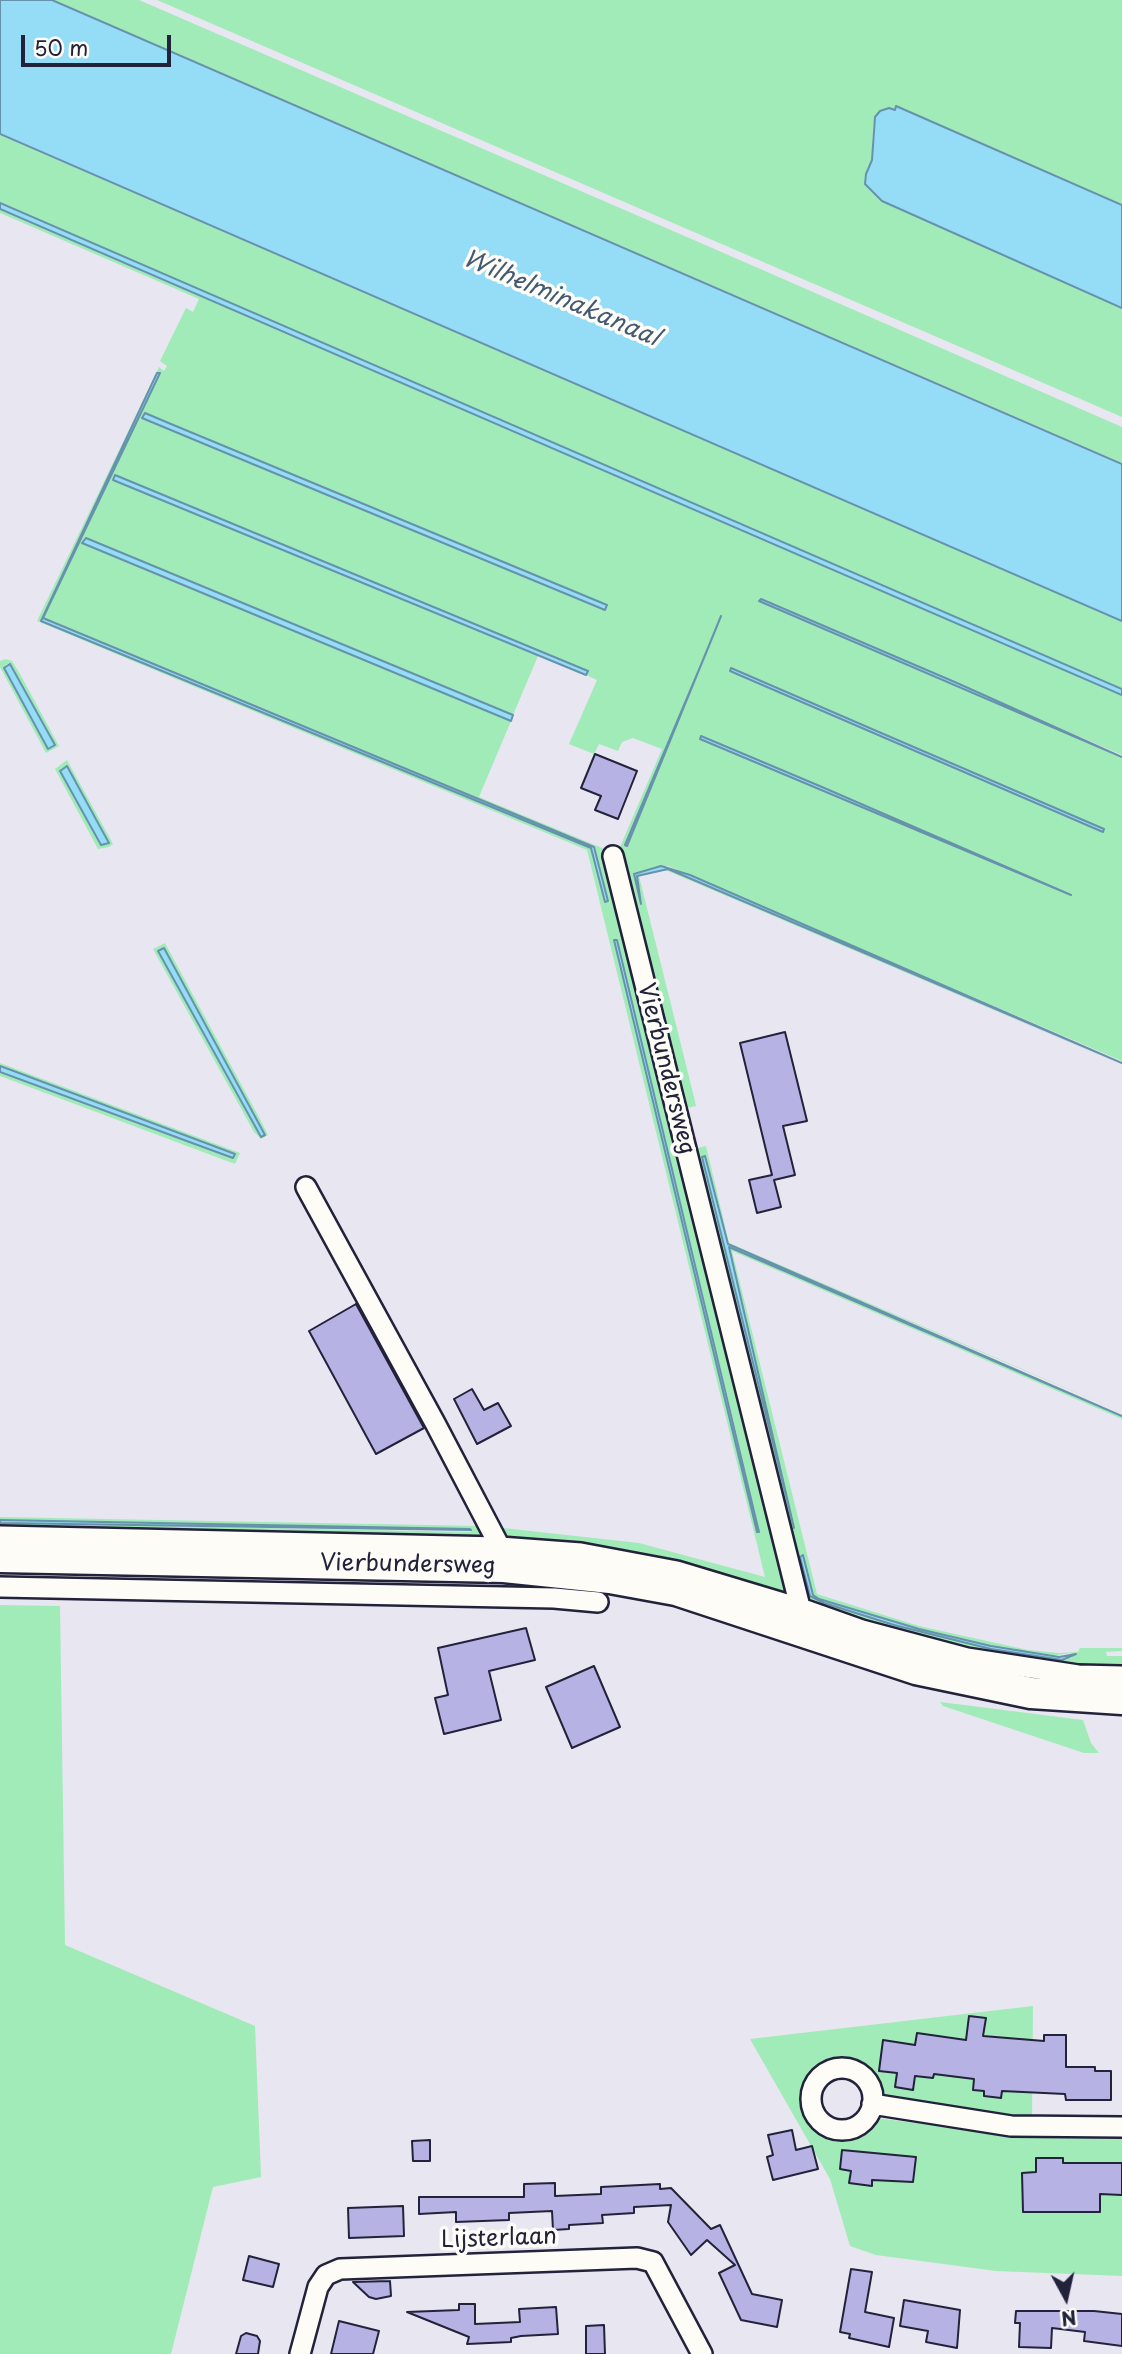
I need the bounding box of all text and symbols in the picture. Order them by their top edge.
scale bar [24,21,175,65]
text: 50 m [34,31,88,63]
water label: Wilhelminakanaal [458,245,664,353]
street label: Vierbundersweg [631,980,701,1158]
street label: Vierbundersweg [320,1550,496,1580]
street label: Lijsterlaan [441,2223,557,2255]
north arrow [1031,2263,1101,2333]
text: N [1060,2304,1078,2334]

